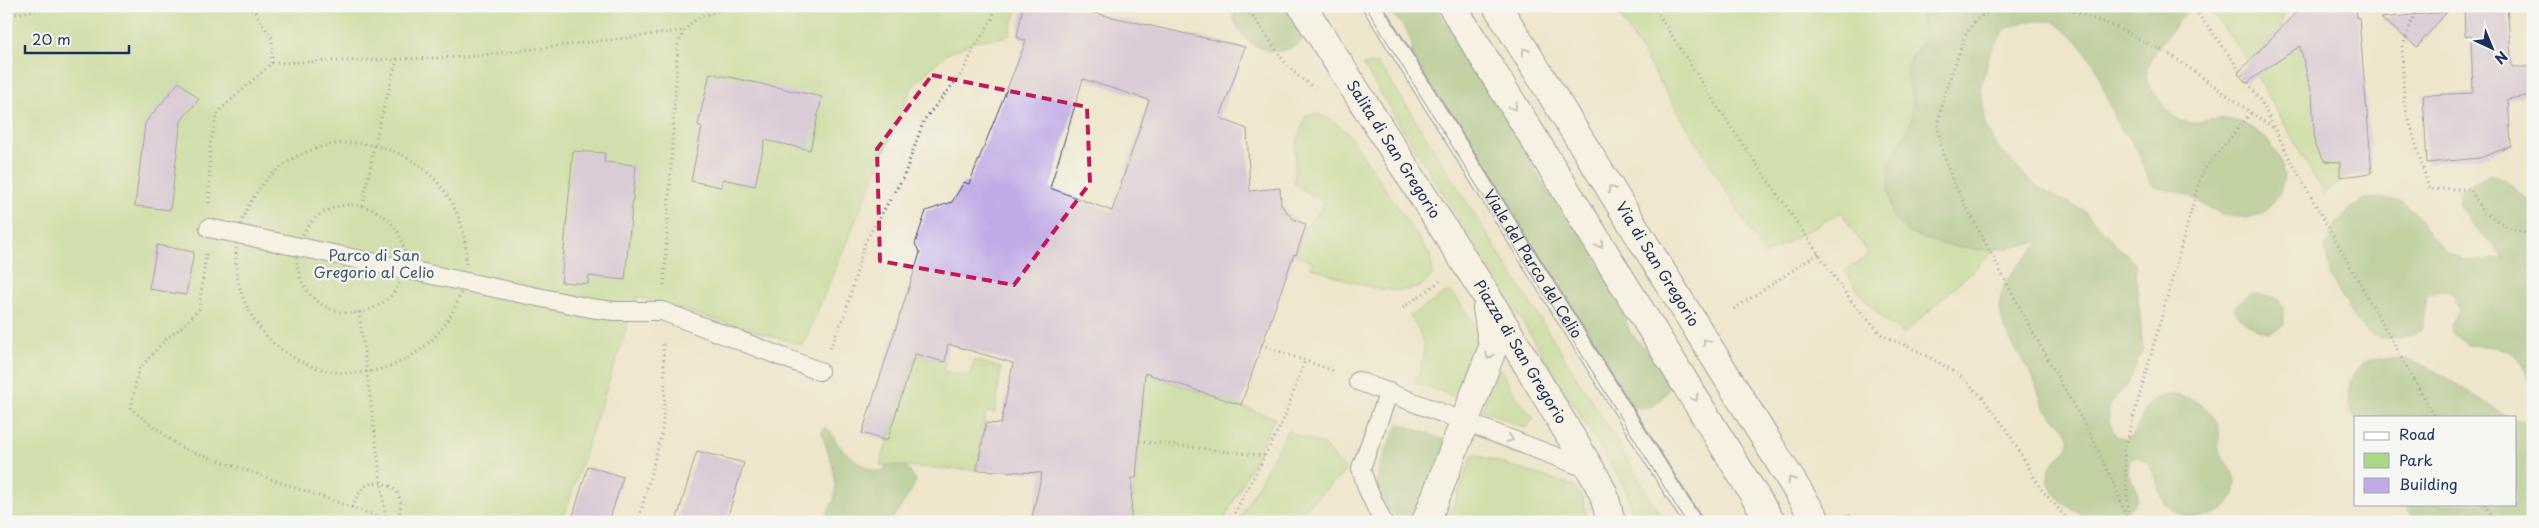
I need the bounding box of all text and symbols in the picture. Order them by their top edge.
scale bar [25,22,129,54]
north arrow [2466,22,2516,72]
text: 20 m [32,27,71,50]
text: N [2490,46,2513,69]
one-way arrow [1522,48,1531,57]
street label: Salita di San Gregorio [1342,75,1447,222]
one-way arrow [1508,102,1518,111]
street label: Viale del Parco del Celio [1479,184,1589,342]
one-way arrow [1607,186,1617,195]
street label: Via di San Gregorio [1611,197,1706,331]
one-way arrow [1594,240,1603,249]
park label: Parco di San Gregorio al Celio [314,243,434,283]
street label: Piazza di San Gregorio [1469,275,1574,428]
one-way arrow [1702,339,1712,348]
one-way arrow [1485,352,1495,360]
one-way arrow [1688,393,1698,402]
legend [2354,416,2516,506]
text: Road [2399,422,2435,445]
one-way arrow [1505,433,1514,443]
text: Park [2399,448,2433,471]
text: Building [2399,472,2458,495]
one-way arrow [1788,477,1798,486]

